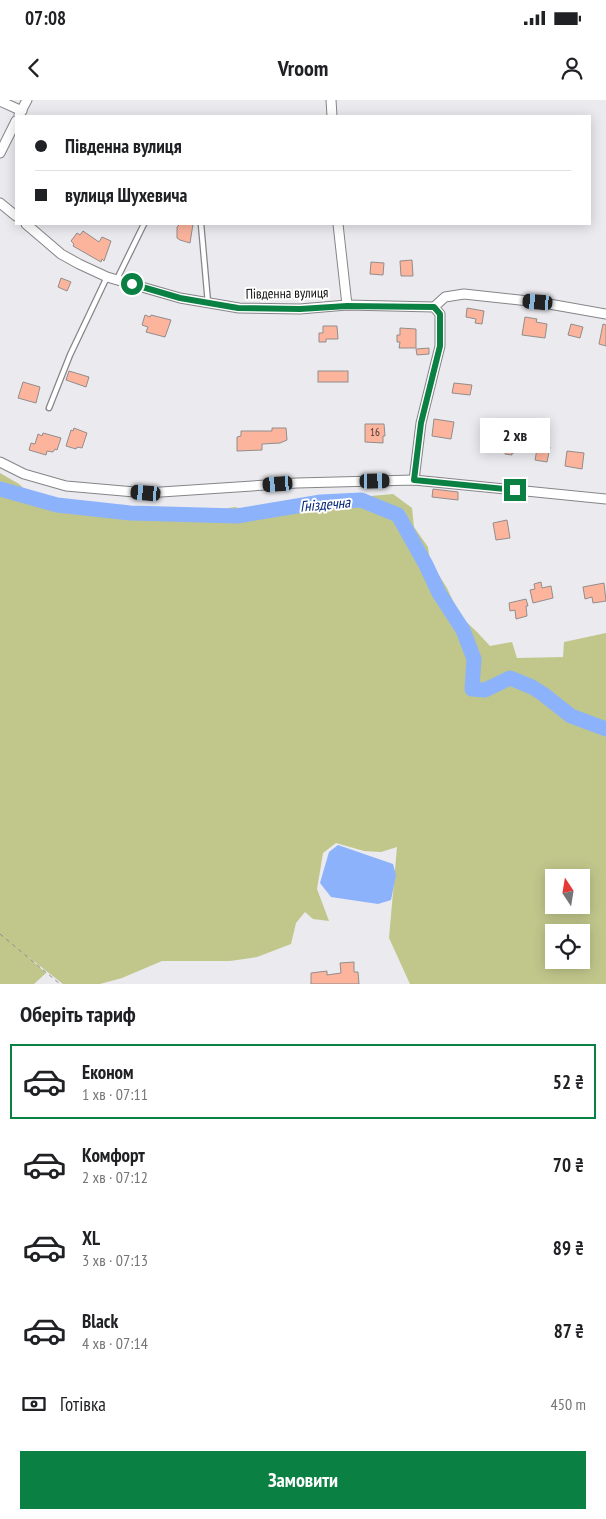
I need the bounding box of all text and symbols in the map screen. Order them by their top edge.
text: 07:08 [25,6,66,30]
icon: back [20,54,48,82]
text: Vroom [278,54,328,82]
icon: person [558,54,586,82]
text: Південна вулиця [65,134,182,158]
text: вулиця Шухевича [65,183,187,207]
route start [121,273,143,295]
street label: Південна вулиця [245,283,329,303]
car [522,293,553,311]
callout: 2 хв [480,418,550,452]
house number: 16 [370,425,380,439]
text: 2 хв [503,425,527,445]
car [359,473,390,489]
car [262,475,293,493]
route end [504,479,526,501]
car [130,484,161,502]
water label: Гніздечна [299,492,352,516]
north arrow [545,869,590,914]
map controls [545,869,590,969]
button: locate [545,924,590,969]
text: Оберіть тариф [20,1000,136,1028]
icon: car [22,1059,67,1104]
text: Економ [82,1060,134,1084]
text: 52 ₴ [553,1070,584,1094]
text: 1 хв · 07:11 [82,1084,148,1104]
icon: car [22,1142,67,1187]
text: Комфорт [82,1143,145,1167]
text: 70 ₴ [553,1153,584,1177]
text: 2 хв · 07:12 [82,1167,148,1187]
icon: car [22,1225,67,1270]
text: XL [82,1226,100,1250]
text: 89 ₴ [553,1236,584,1260]
text: 3 хв · 07:13 [82,1250,148,1270]
icon: car [22,1308,67,1353]
text: Black [82,1309,118,1333]
text: 87 ₴ [554,1319,584,1343]
text: 4 хв · 07:14 [82,1333,148,1353]
icon: cash [20,1390,48,1418]
text: Готівка [60,1392,106,1416]
text: 450 m [551,1394,586,1414]
button: Замовити [20,1451,586,1509]

